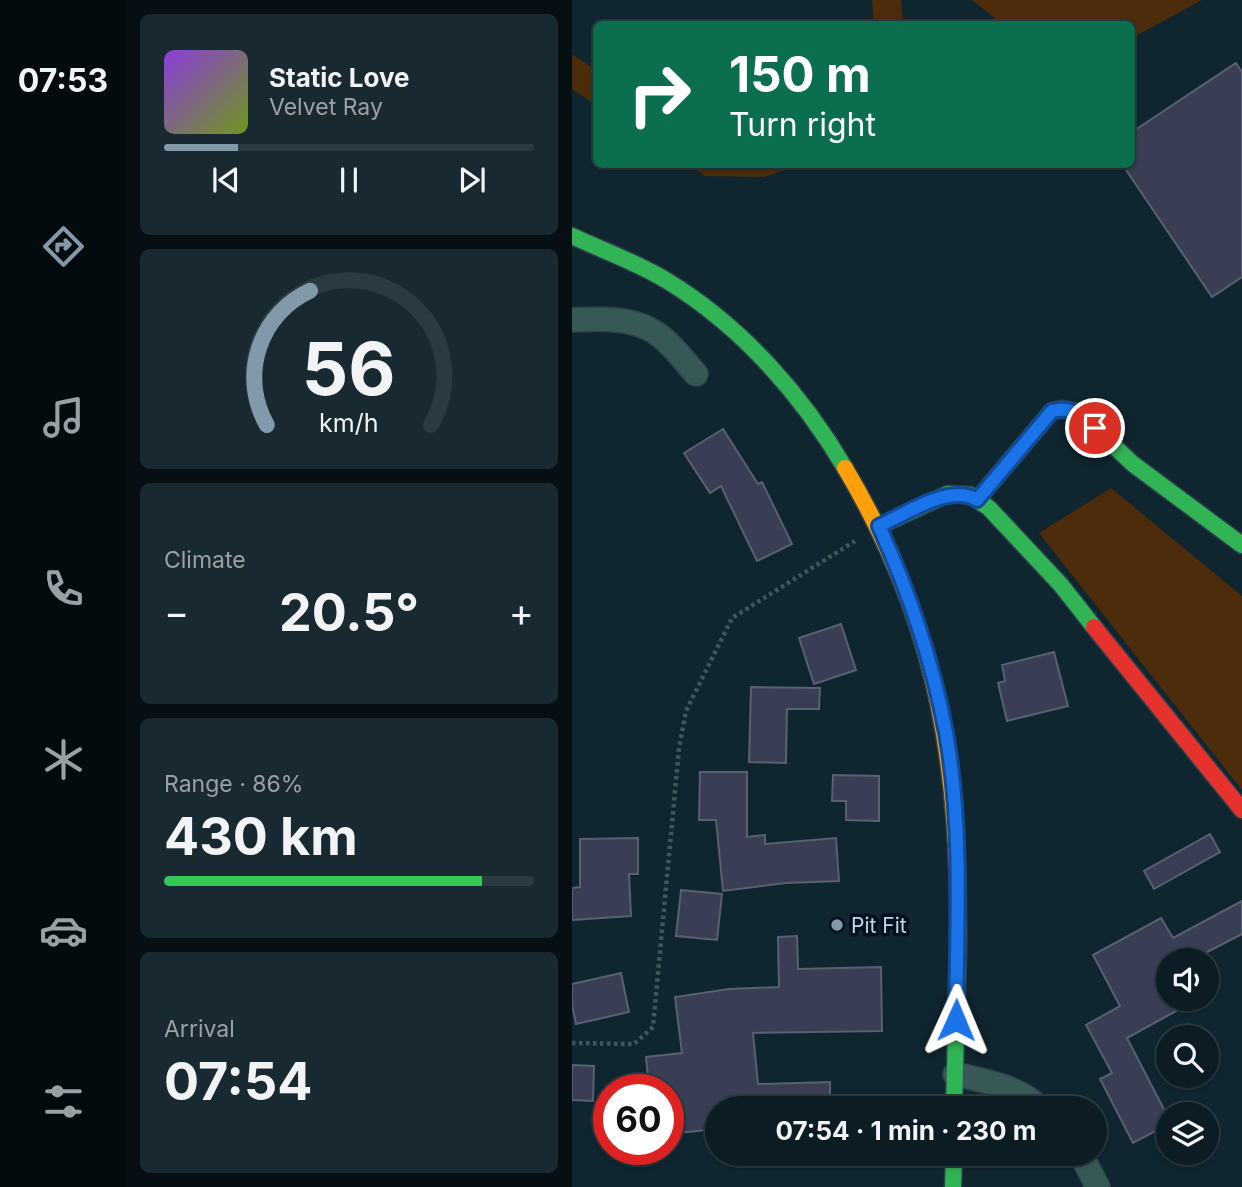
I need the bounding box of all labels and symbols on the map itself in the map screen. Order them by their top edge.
pin [1065,398,1125,458]
place label: Pit Fit [851,913,907,938]
marker: Pit Fit [829,917,845,933]
position arrow [919,983,993,1057]
speed limit sign: 60 [593,1074,684,1165]

